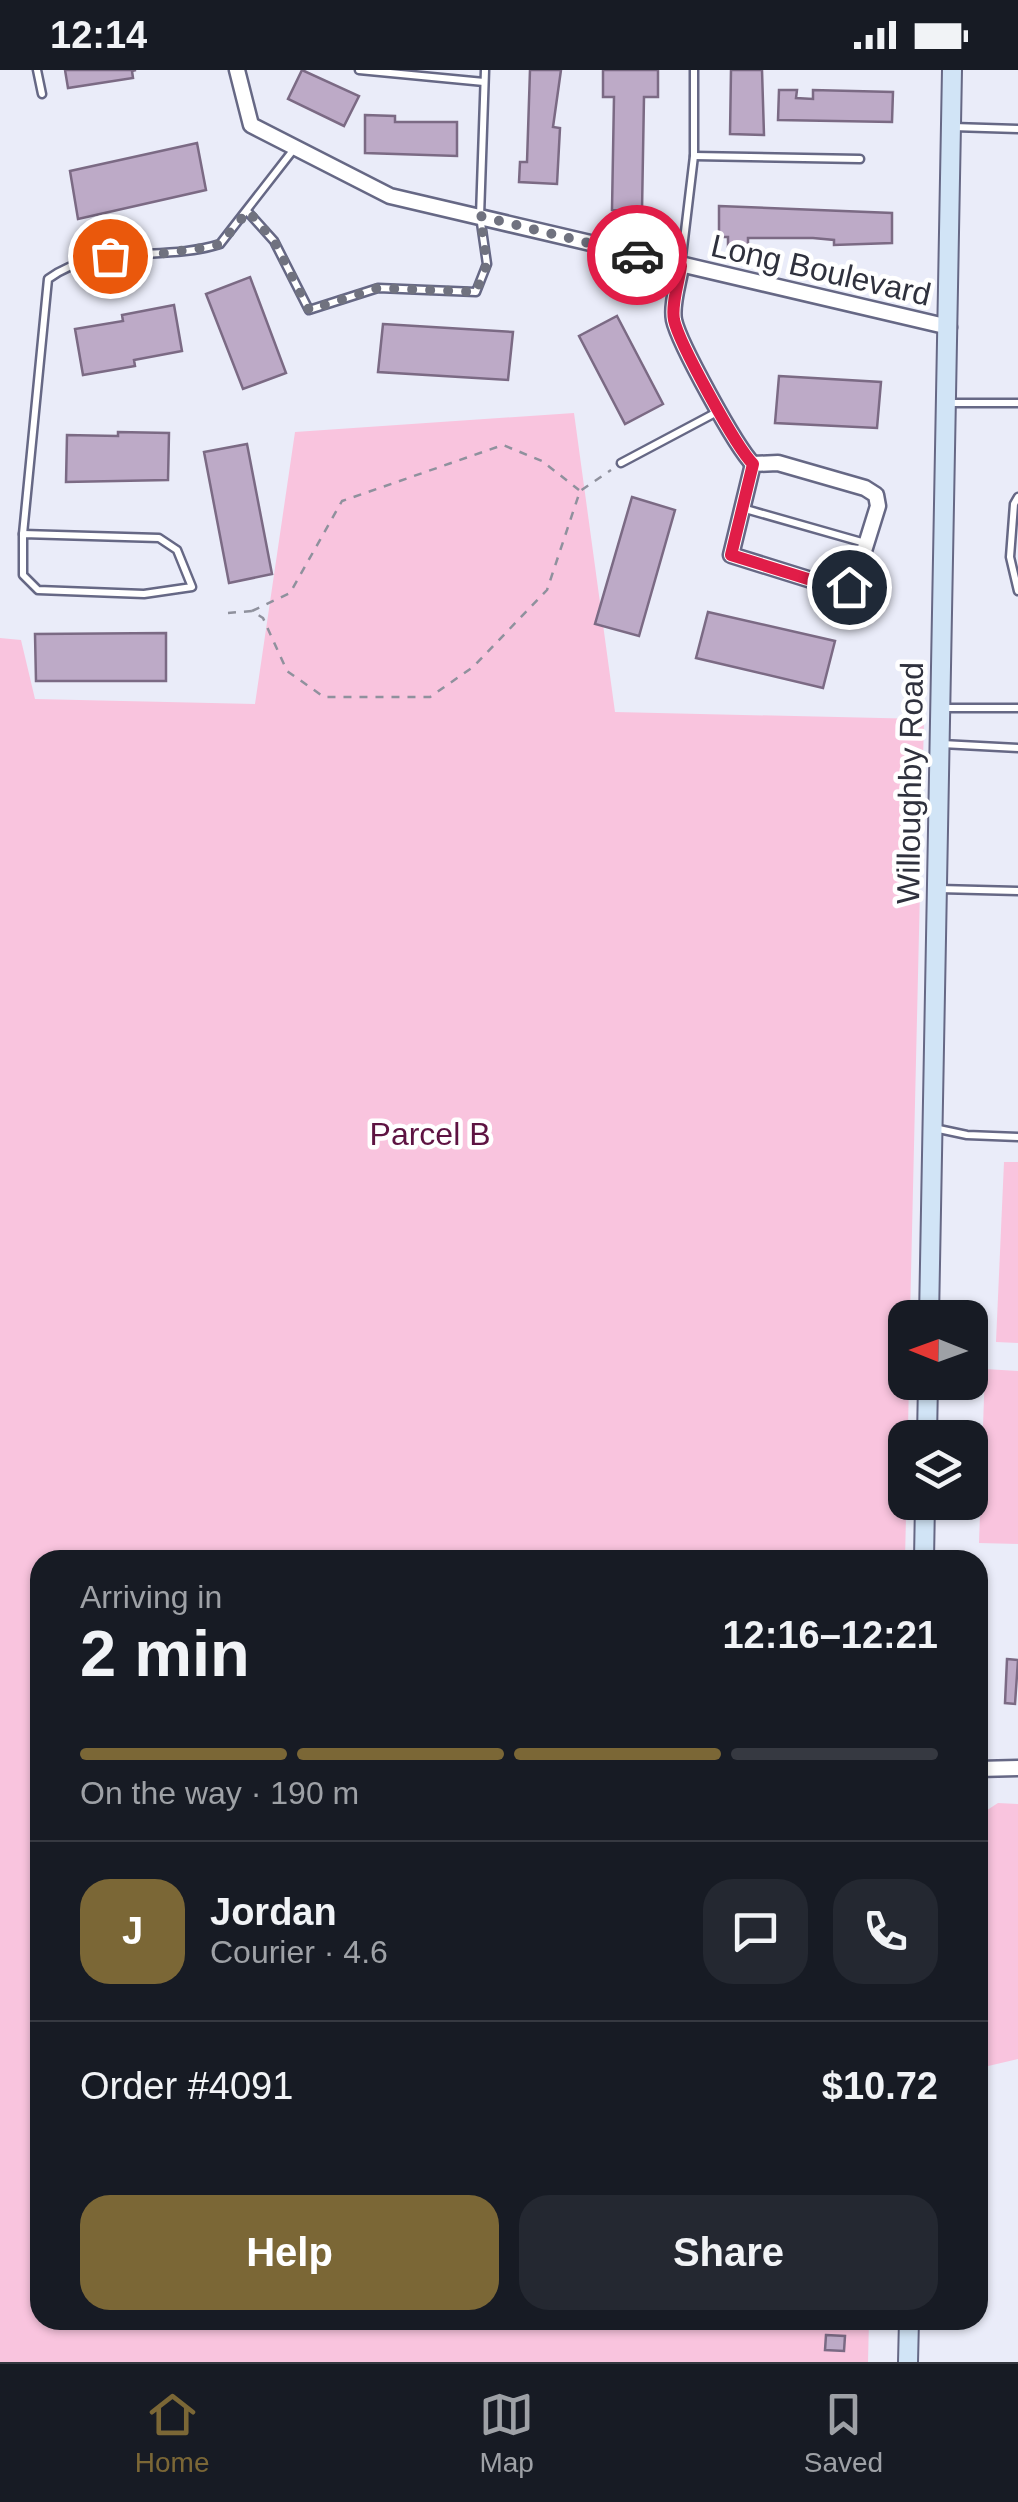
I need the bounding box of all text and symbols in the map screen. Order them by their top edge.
text: 12:14 [50,14,147,56]
courier [587,205,687,305]
pin [68,214,153,299]
street label: Long Boulevard [708,227,934,313]
icon: car [610,228,665,283]
icon: bag [83,229,138,284]
pin [807,545,892,630]
icon: home [822,560,877,615]
street label: Willoughby Road [890,662,930,904]
park label: Parcel B [370,1116,490,1152]
north arrow [888,1300,988,1400]
map controls [888,1300,988,1520]
button: layers [888,1420,988,1520]
text: Arriving in [80,1579,222,1615]
text: 12:16–12:21 [722,1614,938,1656]
text: 2 min [80,1617,250,1690]
text: On the way · 190 m [80,1775,359,1811]
button: chat [703,1879,808,1984]
button: phone [833,1879,938,1984]
text: Jordan [210,1891,337,1933]
text: J [122,1910,143,1952]
text: Courier · 4.6 [210,1934,388,1970]
text: Order #4091 [80,2065,293,2107]
text: $10.72 [822,2065,938,2107]
button: Help [80,2195,499,2310]
button: Share [519,2195,938,2310]
tab: Home [135,2387,210,2479]
tab: Map [479,2387,534,2479]
tab: Saved [804,2387,883,2479]

